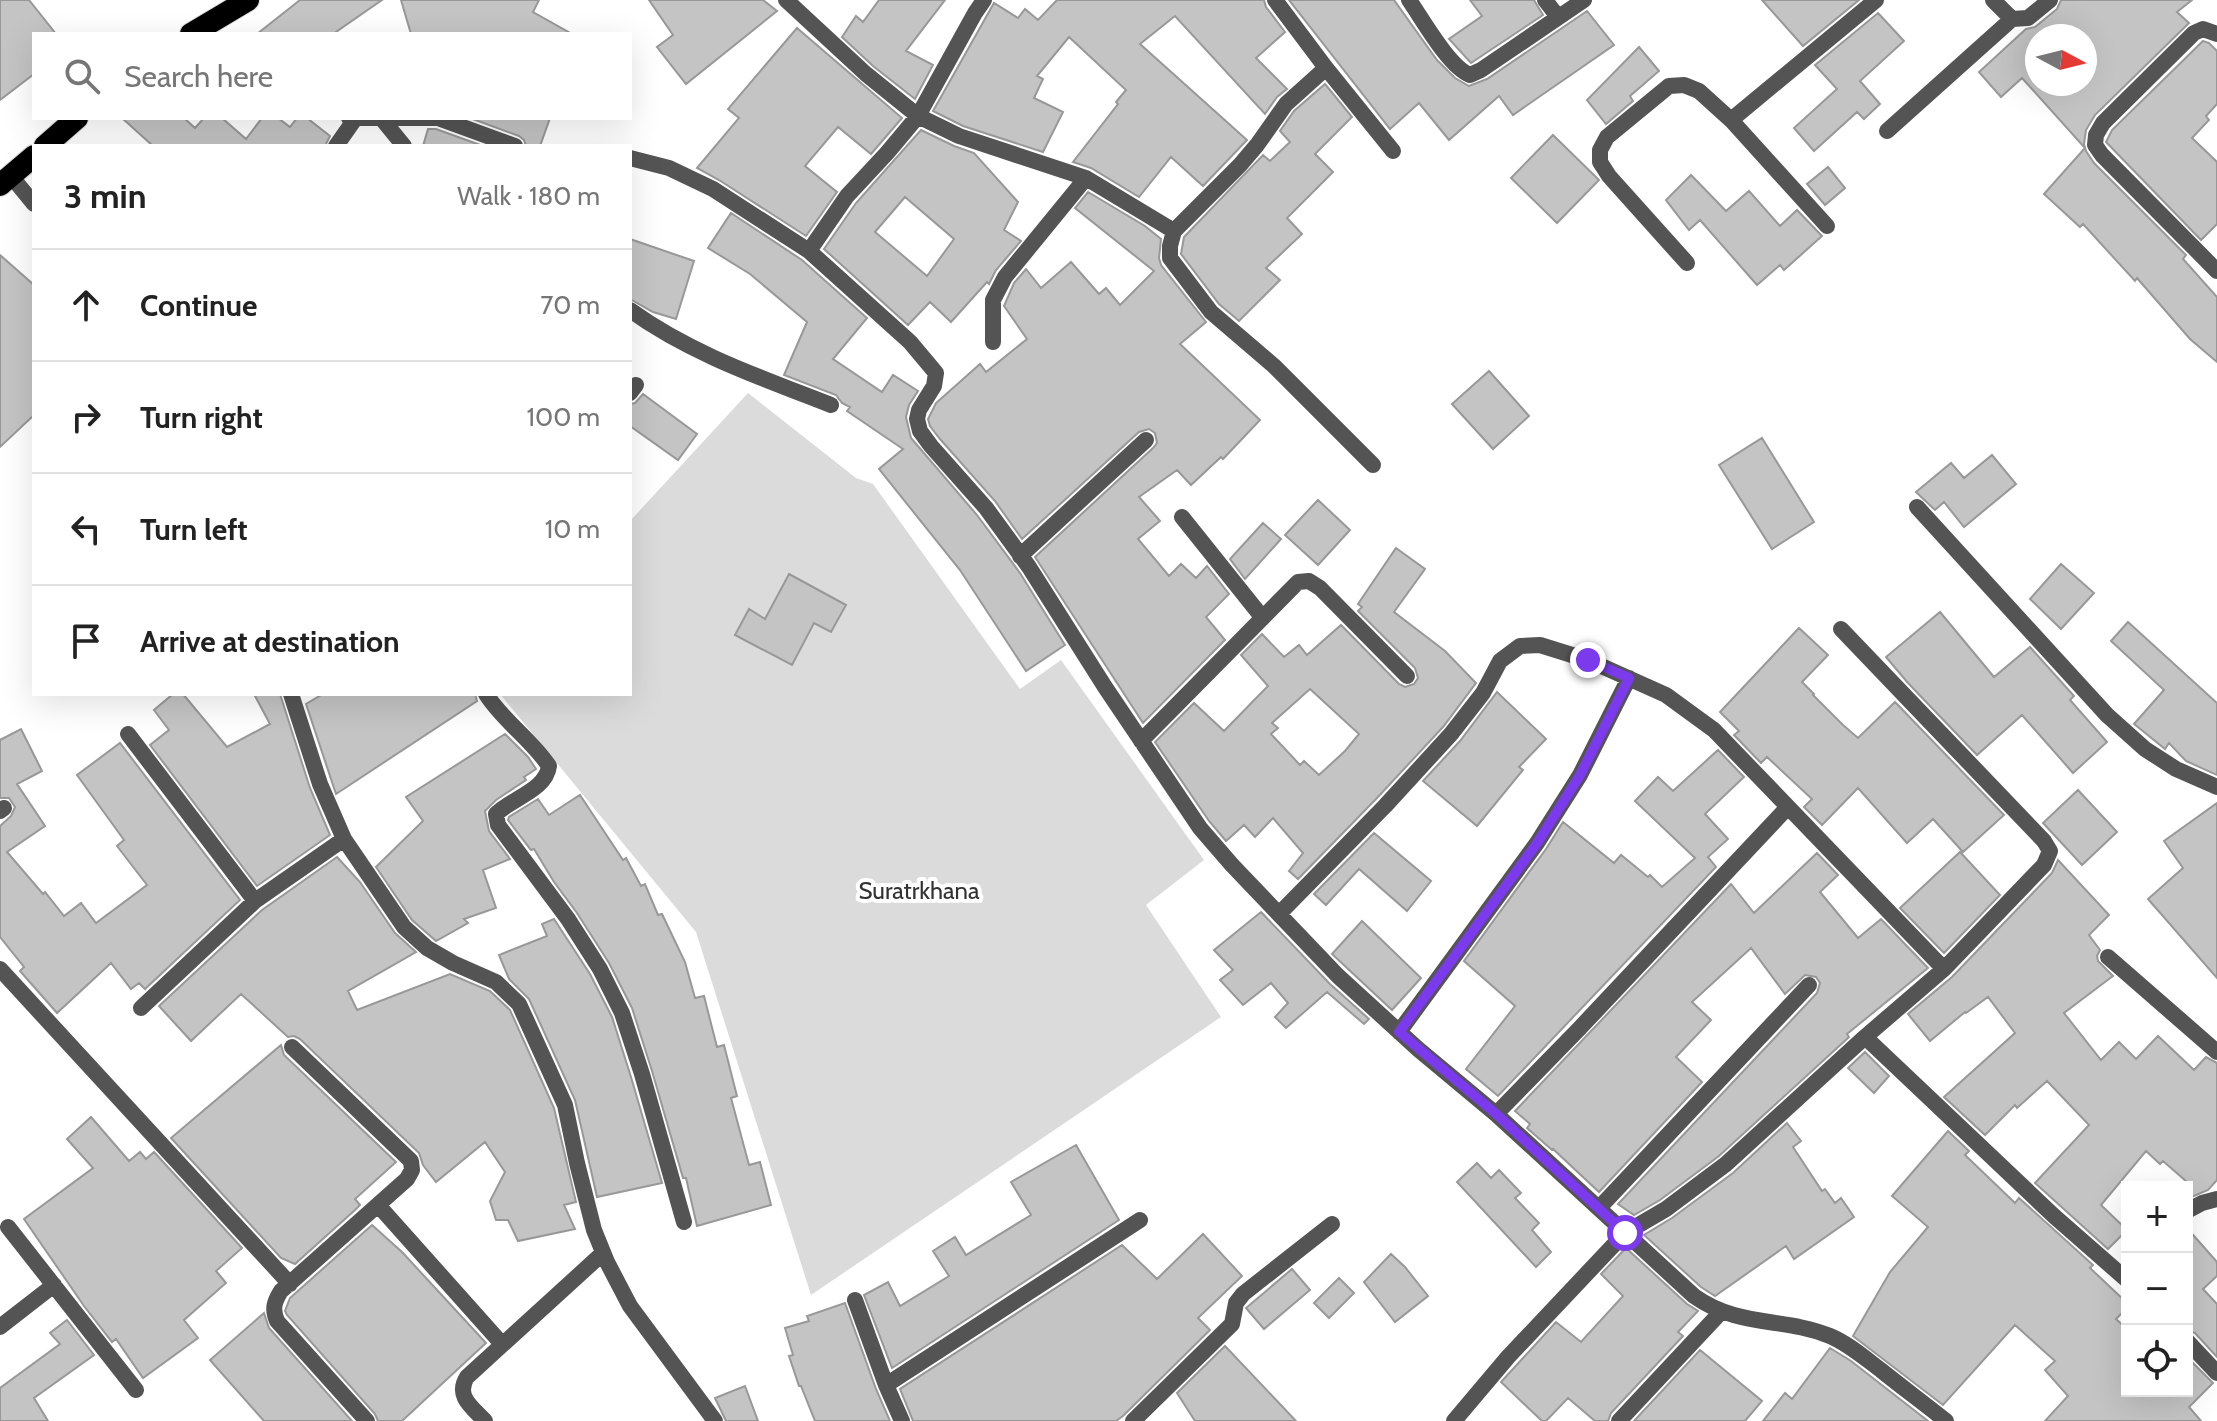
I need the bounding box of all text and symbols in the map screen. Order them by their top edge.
north arrow [2025,24,2097,96]
search box [32,32,632,120]
icon: search [60,54,104,98]
text: Search here [124,58,273,95]
text: 3 min [64,175,146,217]
text: Walk · 180 m [457,180,600,212]
icon: ahead [64,283,108,327]
text: Continue [140,287,257,324]
text: 70 m [540,289,600,321]
icon: right [64,395,108,439]
text: Turn right [140,399,263,436]
text: 100 m [527,401,600,433]
icon: left [64,507,108,551]
text: Turn left [140,511,248,548]
text: 10 m [545,513,600,545]
icon: arrive [64,619,108,663]
text: Arrive at destination [140,623,400,660]
route end [1570,642,1606,678]
park label: Suratrkhana [858,876,980,905]
map controls [2121,1181,2193,1397]
button: + [2121,1181,2193,1253]
route start [1607,1215,1643,1251]
button: − [2121,1253,2193,1325]
button: locate [2121,1325,2193,1397]

